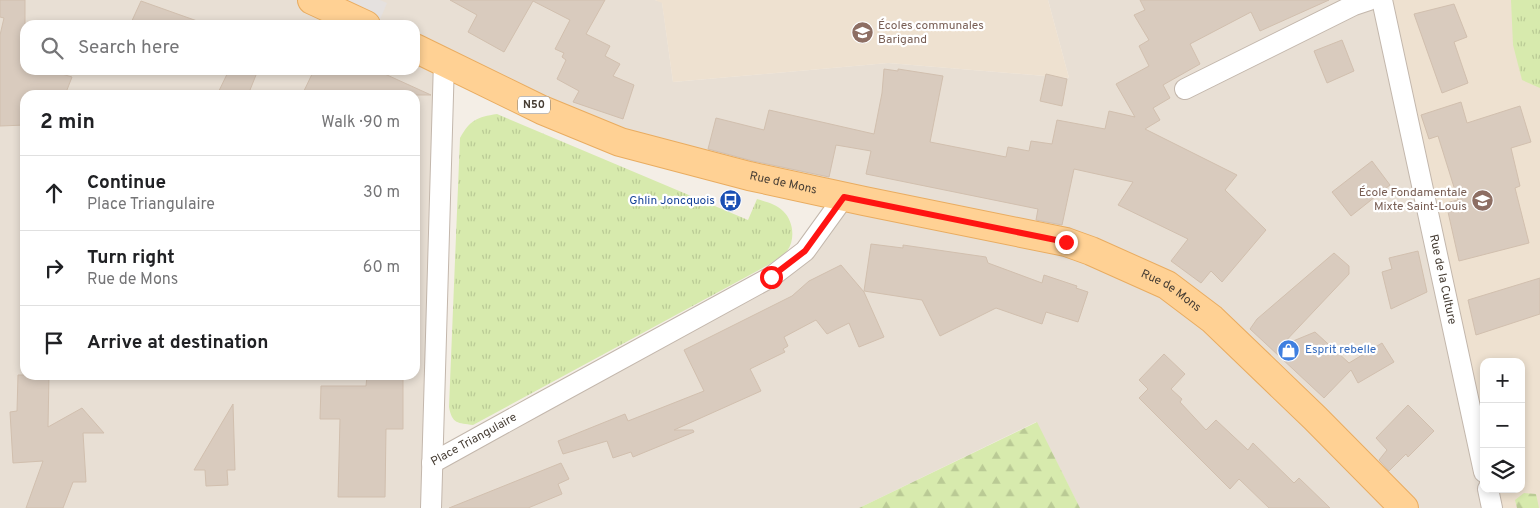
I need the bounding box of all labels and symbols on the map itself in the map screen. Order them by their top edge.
place label: Écoles communales Barigand [878,18,984,48]
school or university icon: Écoles communales Barigand [850,21,874,45]
road number: N50 [518,96,550,114]
street label: Rue de Mons [748,168,818,199]
place label: École Fondamentale Mixte Saint-Louis [1359,185,1467,215]
school or university icon: École Fondamentale Mixte Saint-Louis [1471,188,1495,212]
bus stop icon: Ghlin Joncquois [719,189,743,213]
place label: Ghlin Joncquois [629,193,715,209]
route end [1055,231,1078,254]
street label: Rue de la Culture [1425,233,1460,326]
route start [760,266,783,289]
street label: Rue de Mons [1138,266,1204,316]
shop icon: Esprit rebelle [1277,338,1301,362]
place label: Esprit rebelle [1305,342,1376,358]
street label: Place Triangulaire [428,410,520,470]

